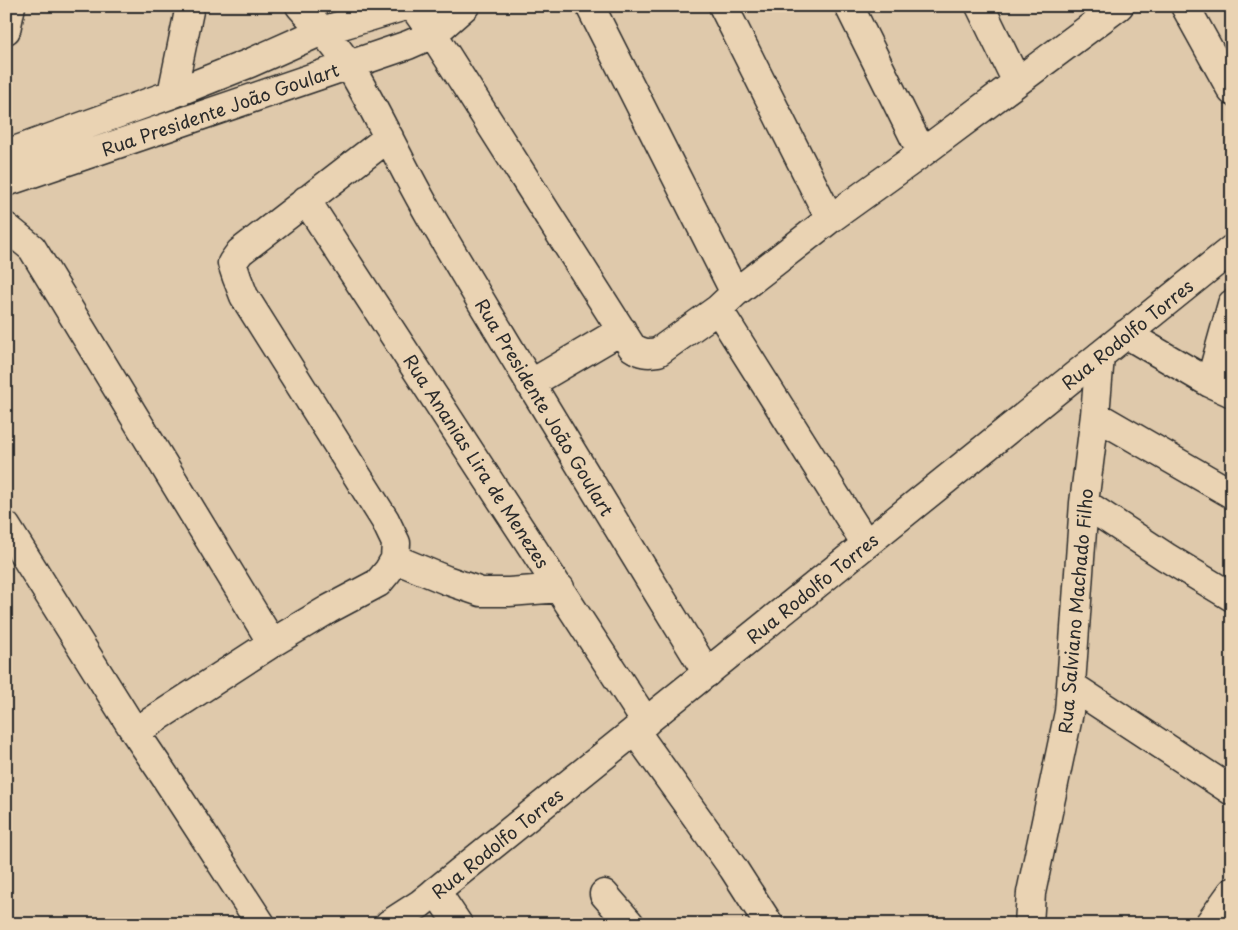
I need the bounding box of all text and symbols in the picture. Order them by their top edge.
street label: Rua Presidente João Goulart [98,56,342,162]
street label: Rua Rodolfo Torres [1055,272,1199,396]
street label: Rua Presidente João Goulart [469,293,621,521]
street label: Rua Ananias Lira de Menezes [397,349,557,573]
street label: Rua Salviano Machado Filho [1051,487,1099,735]
street label: Rua Rodolfo Torres [740,526,884,650]
street label: Rua Rodolfo Torres [425,781,569,905]

